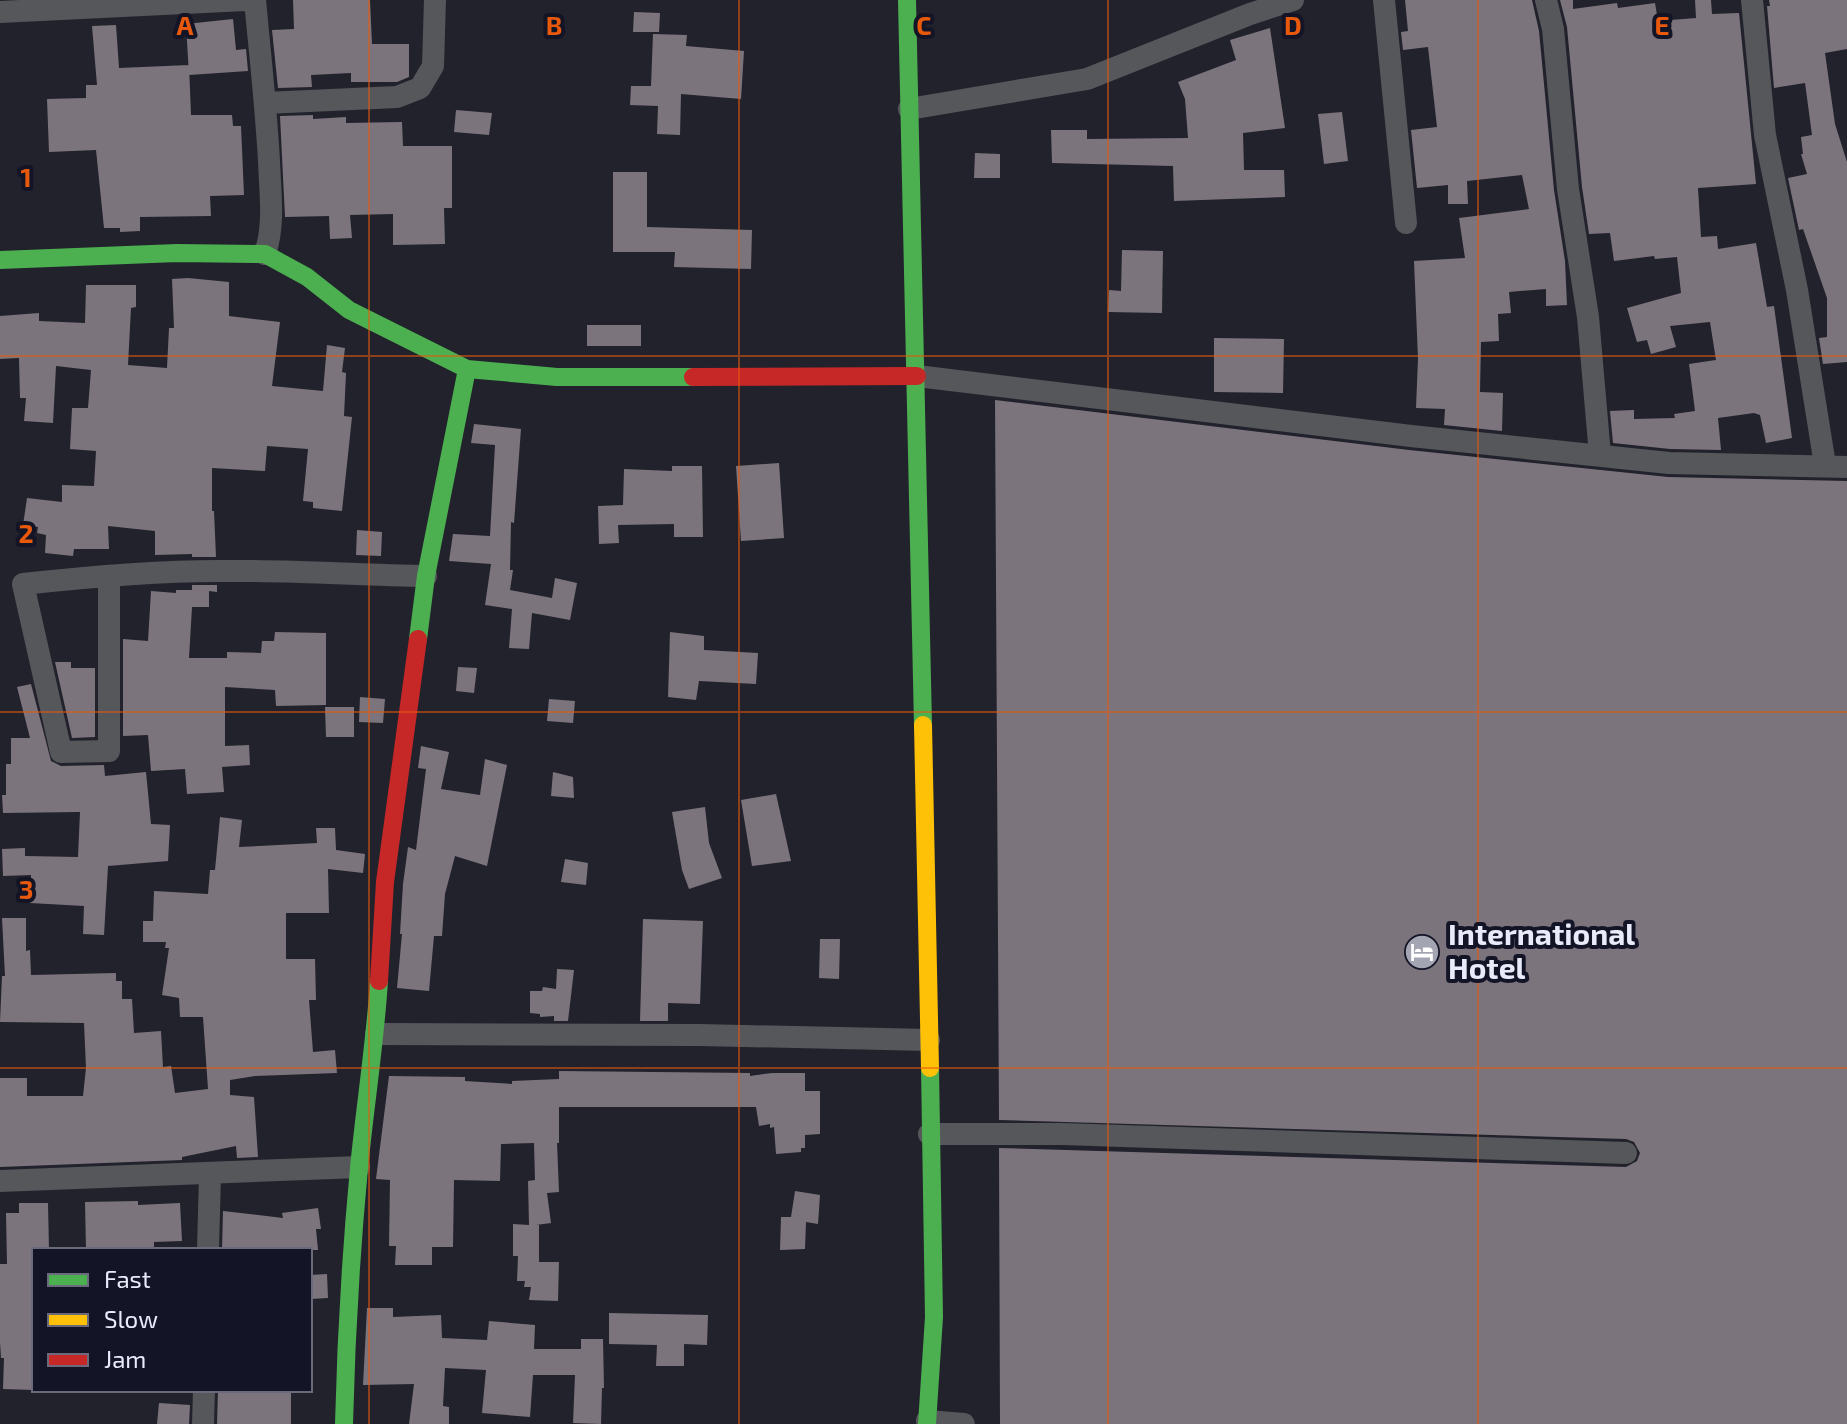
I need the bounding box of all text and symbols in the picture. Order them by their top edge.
text: A [177,9,194,40]
text: B [546,9,562,40]
text: C [916,9,932,40]
text: D [1284,9,1302,40]
text: E [1654,9,1670,40]
text: 1 [20,161,32,192]
text: 2 [18,517,34,548]
text: 3 [19,873,33,904]
place label: International Hotel [1448,915,1635,985]
hotel icon: International Hotel [1403,933,1441,971]
legend [32,1248,312,1392]
text: Fast [104,1264,151,1293]
text: Slow [104,1304,158,1333]
text: Jam [104,1344,146,1373]

